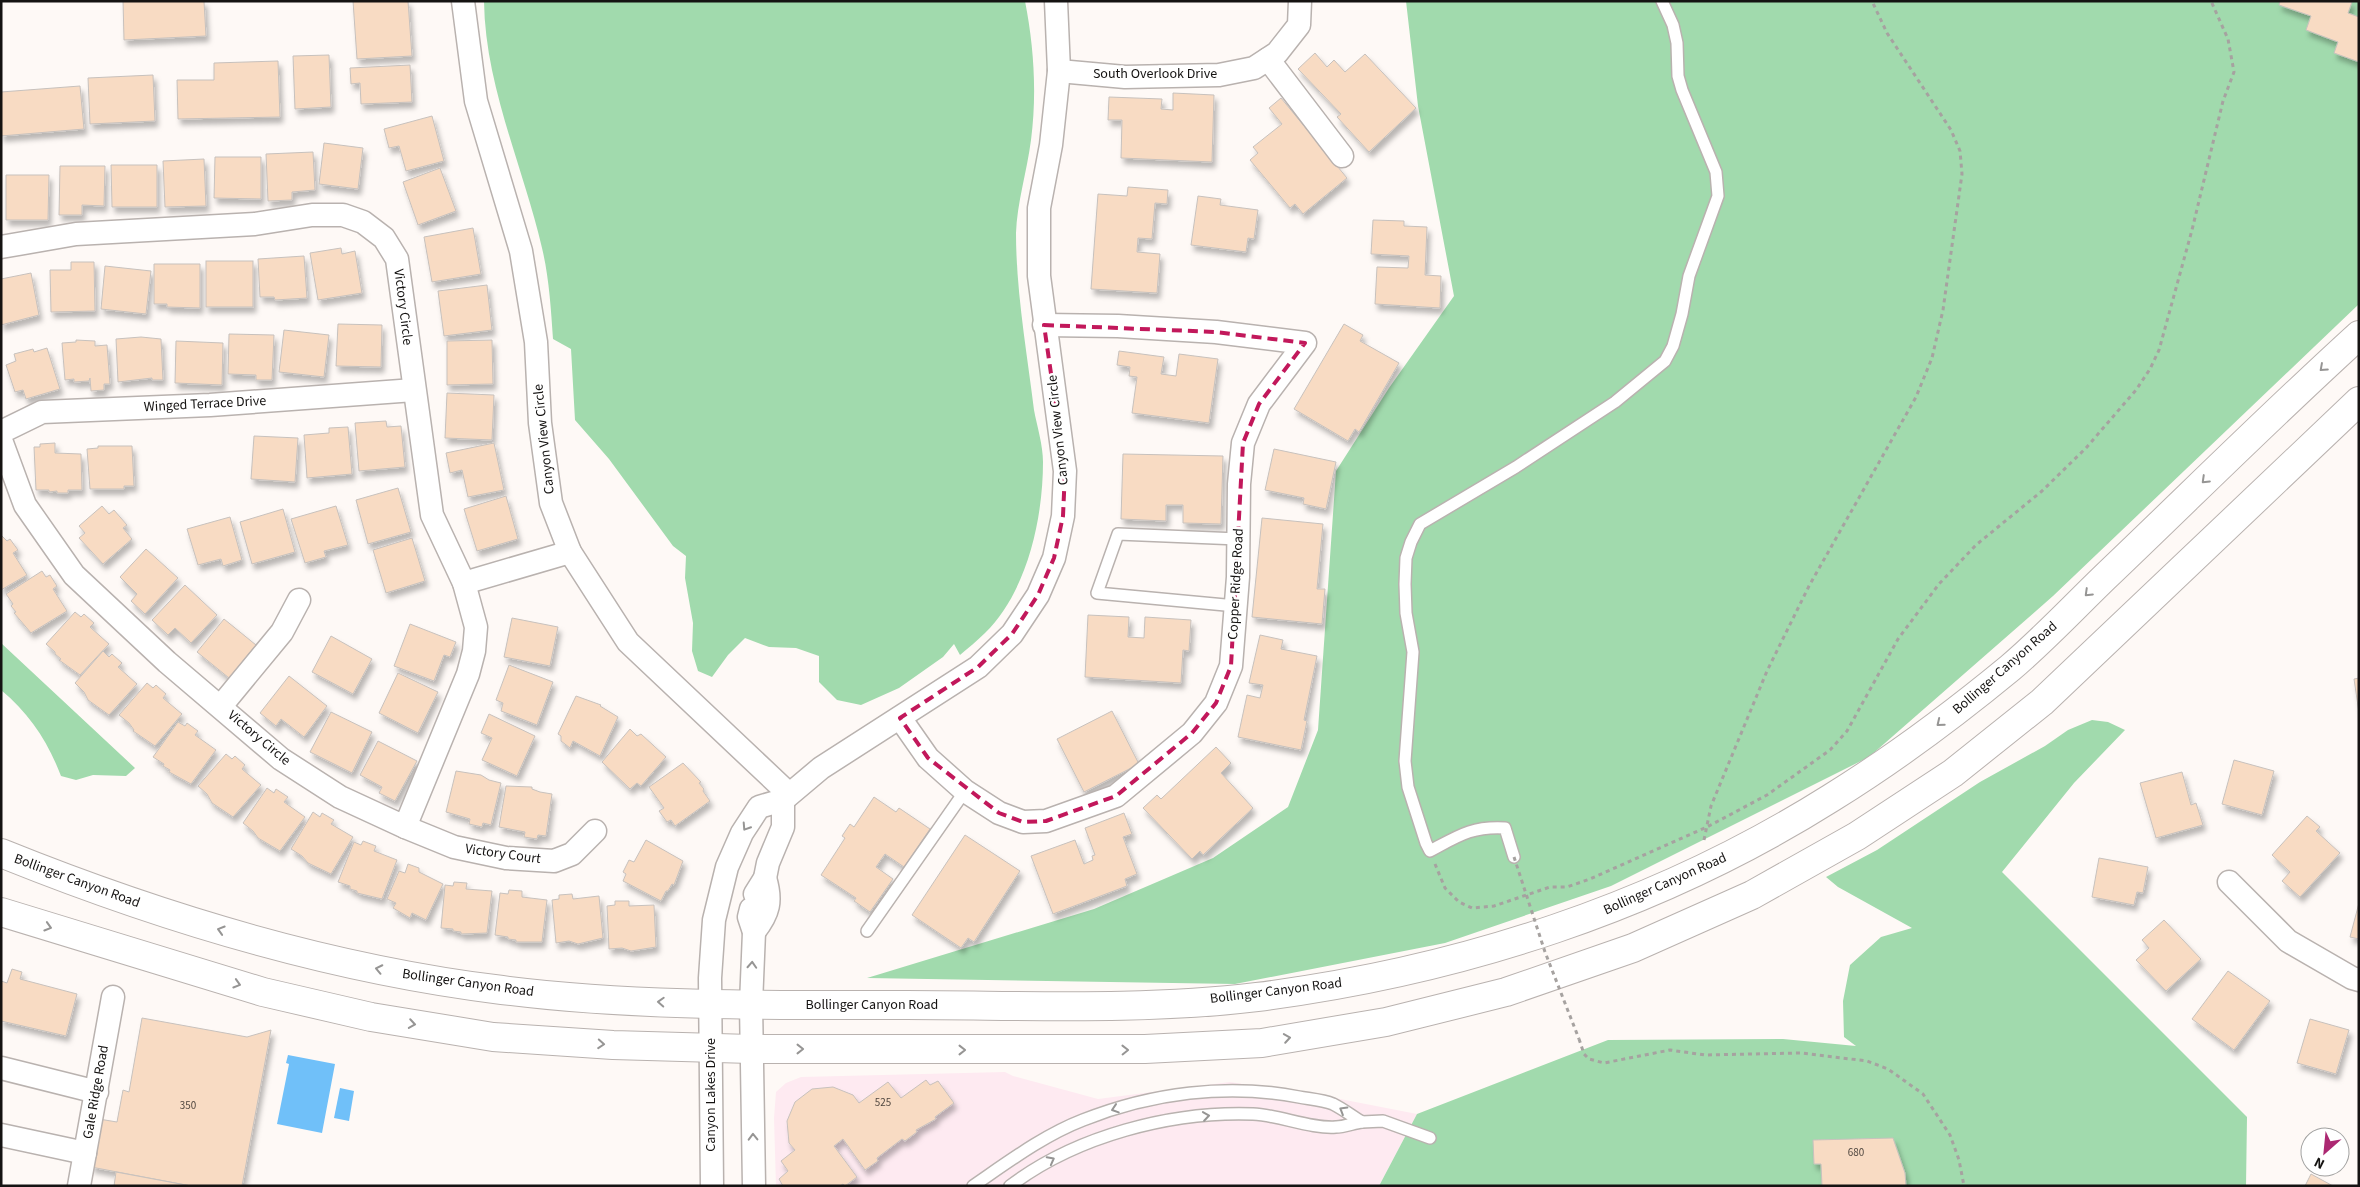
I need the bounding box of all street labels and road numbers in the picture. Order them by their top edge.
street label: South Overlook Drive [1093,64,1217,84]
street label: Victory Circle [388,268,418,346]
street label: Canyon View Circle [1042,374,1074,486]
street label: Canyon View Circle [528,383,560,495]
street label: Winged Terrace Drive [143,391,267,417]
street label: Copper Ridge Road [1223,528,1249,640]
street label: Bollinger Canyon Road [1948,617,2062,719]
street label: Victory Circle [223,706,295,770]
street label: Victory Court [464,839,542,869]
street label: Bollinger Canyon Road [1600,848,1730,920]
street label: Bollinger Canyon Road [11,849,143,913]
street label: Bollinger Canyon Road [401,964,535,1002]
street label: Bollinger Canyon Road [1209,973,1343,1009]
street label: Bollinger Canyon Road [806,995,938,1015]
street label: Canyon Lakes Drive [701,1038,721,1152]
street label: Gale Ridge Road [78,1044,114,1140]

